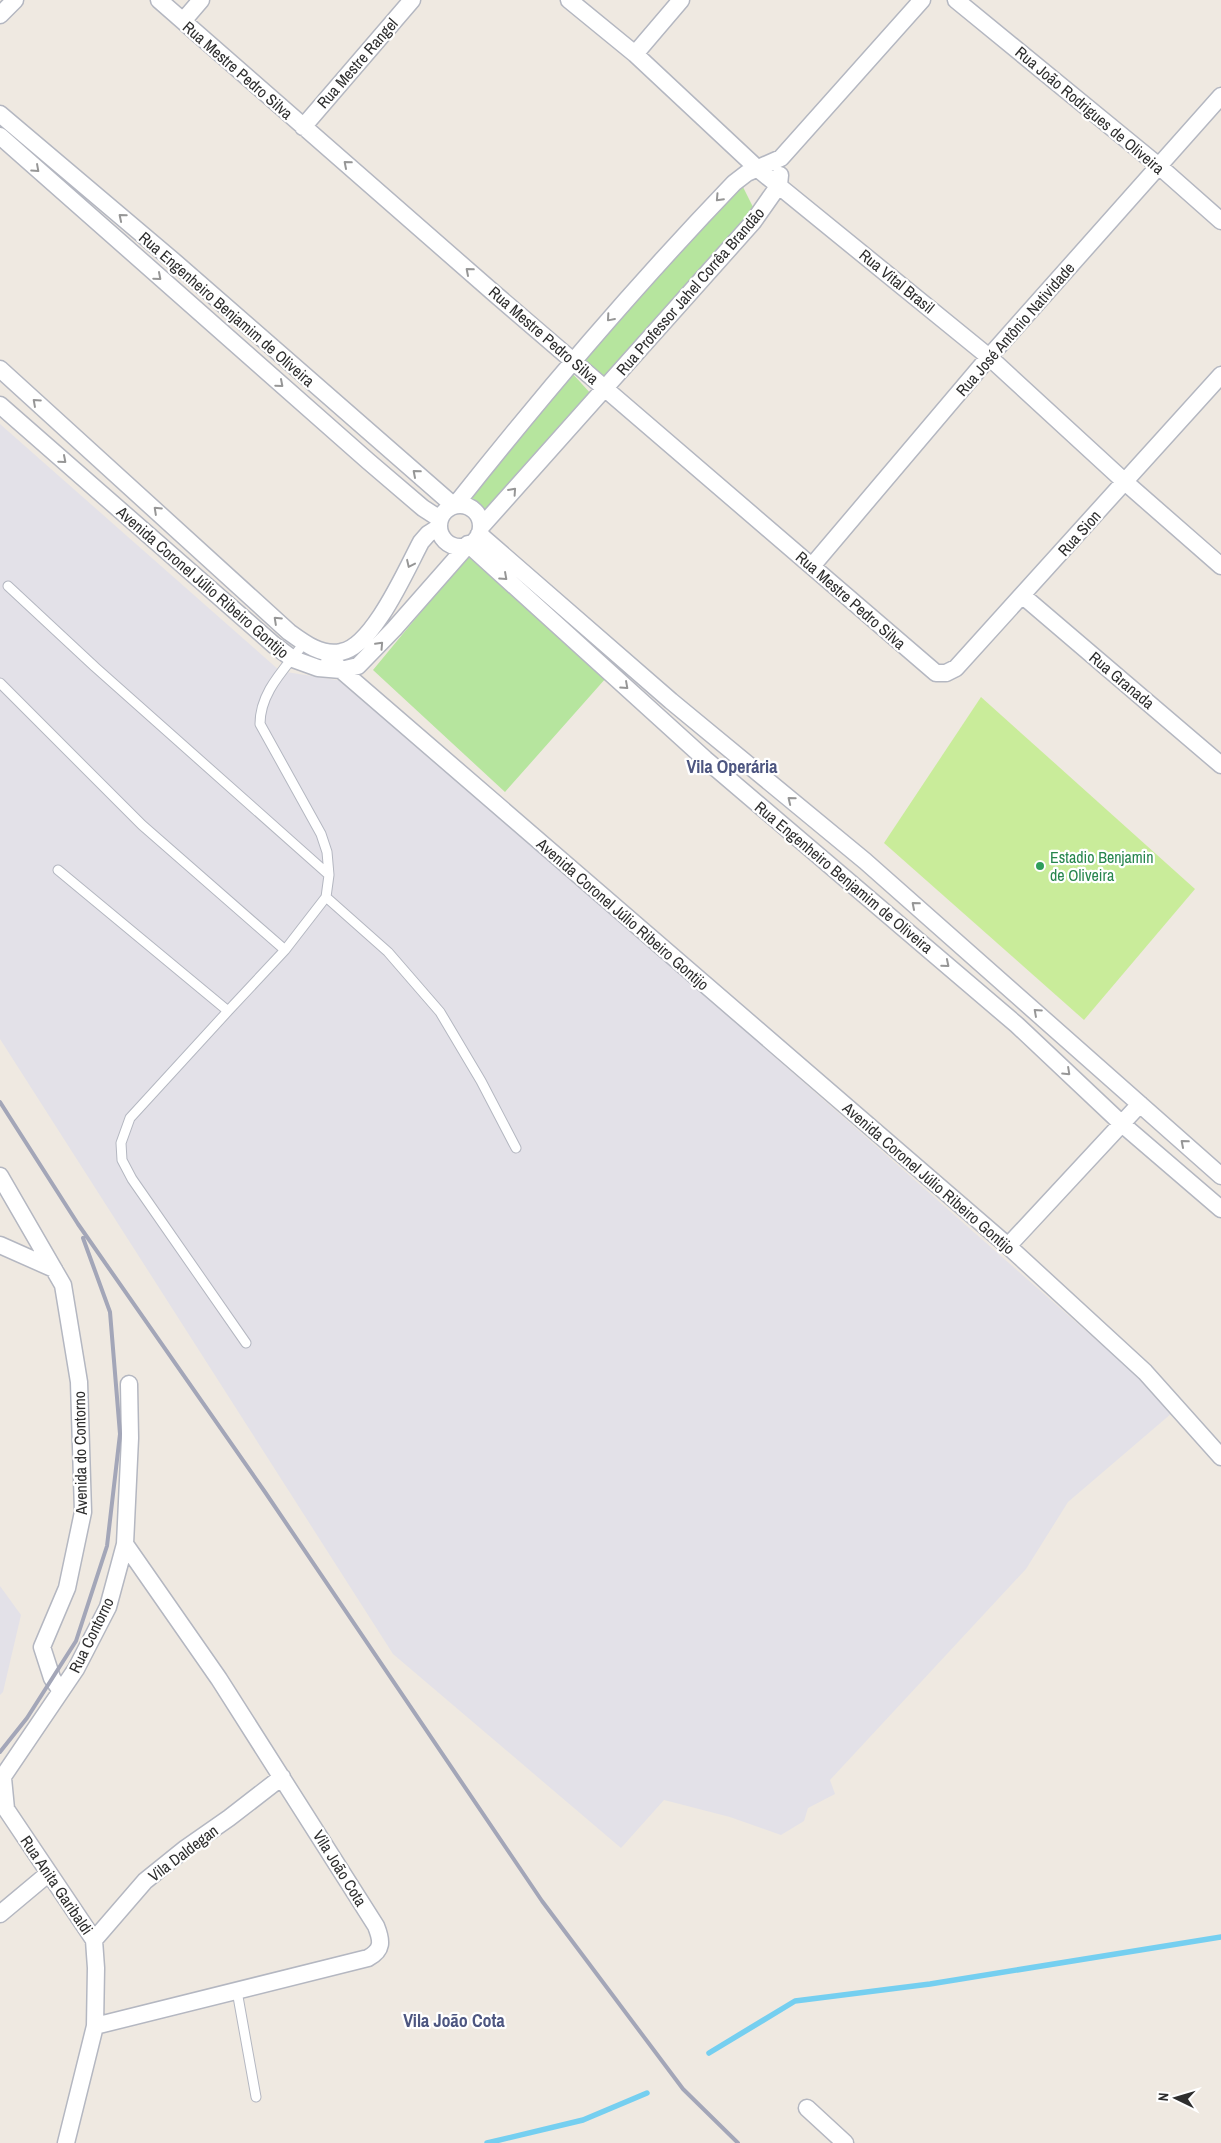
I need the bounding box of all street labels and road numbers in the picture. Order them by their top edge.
street label: Rua Mestre Rangel [312,13,402,113]
street label: Rua Mestre Pedro Silva [178,16,298,124]
street label: Rua João Rodrigues de Oliveira [1011,41,1170,179]
street label: Rua Professor Jahel Corrêa Brandão [611,202,769,380]
street label: Rua Engenheiro Benjamim de Oliveira [134,227,320,392]
street label: Rua Vital Brasil [855,244,939,318]
street label: Rua José Antônio Natividade [951,257,1079,401]
street label: Rua Mestre Pedro Silva [484,281,604,389]
street label: Avenida Coronel Júlio Ribeiro Gontijo [111,500,294,663]
street label: Rua Sion [1053,505,1105,561]
street label: Rua Mestre Pedro Silva [791,546,911,654]
street label: Rua Granada [1085,646,1160,714]
street label: Rua Engenheiro Benjamim de Oliveira [750,796,938,959]
street label: Avenida Coronel Júlio Ribeiro Gontijo [531,832,714,995]
street label: Avenida Coronel Júlio Ribeiro Gontijo [837,1096,1020,1259]
street label: Avenida do Contorno [68,1391,92,1516]
street label: Rua Contorno [63,1593,119,1677]
street label: Vila Daldegan [144,1819,222,1887]
street label: Vila João Cota [308,1826,372,1911]
street label: Rua Anita Garibaldi [16,1831,98,1939]

